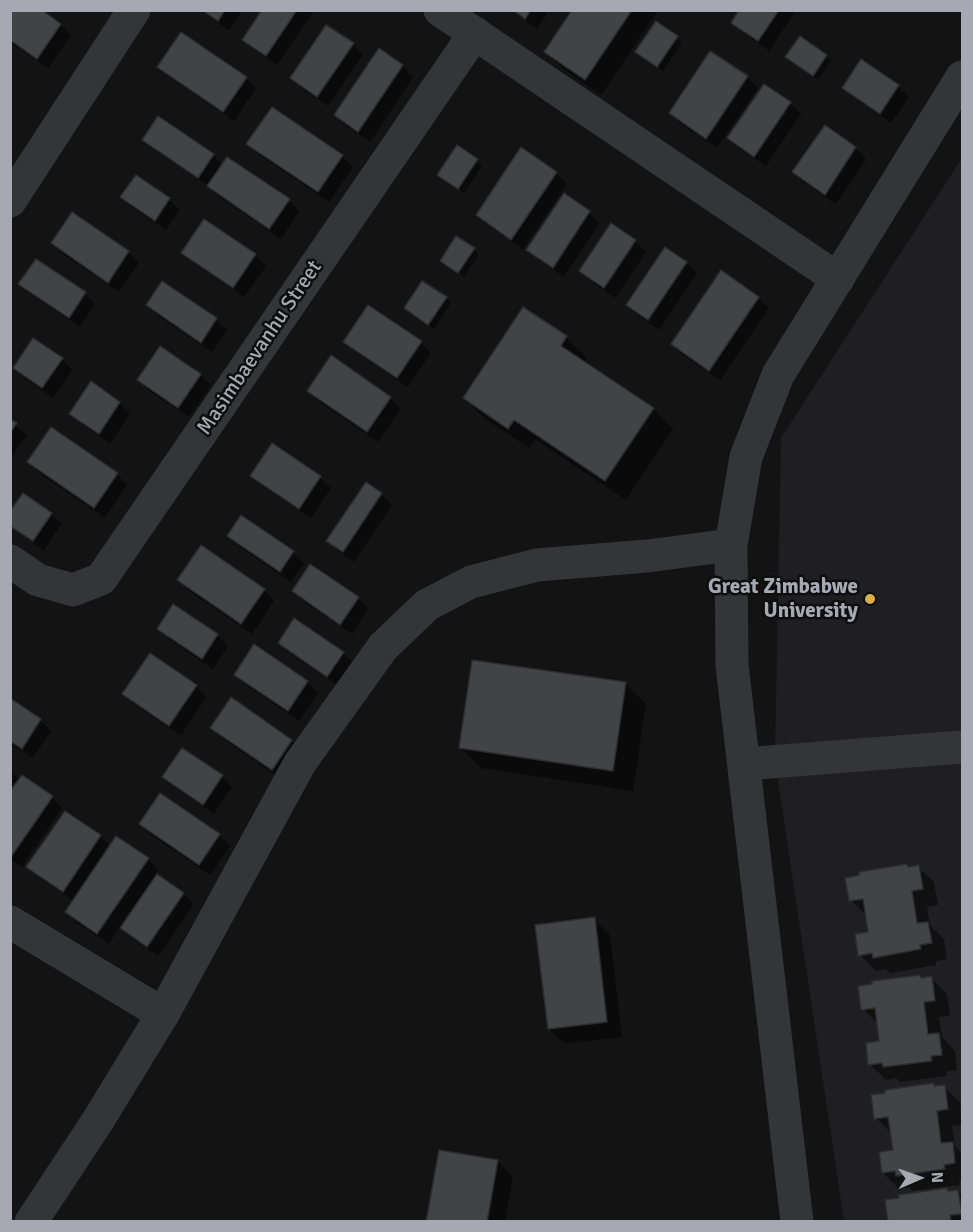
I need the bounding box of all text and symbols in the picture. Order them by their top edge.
street label: Masimbaevanhu Street [192,256,328,440]
place label: Great Zimbabwe University [708,574,858,624]
marker: Great Zimbabwe University [863,592,877,606]
north arrow [889,1148,949,1208]
text: N [927,1171,947,1183]

